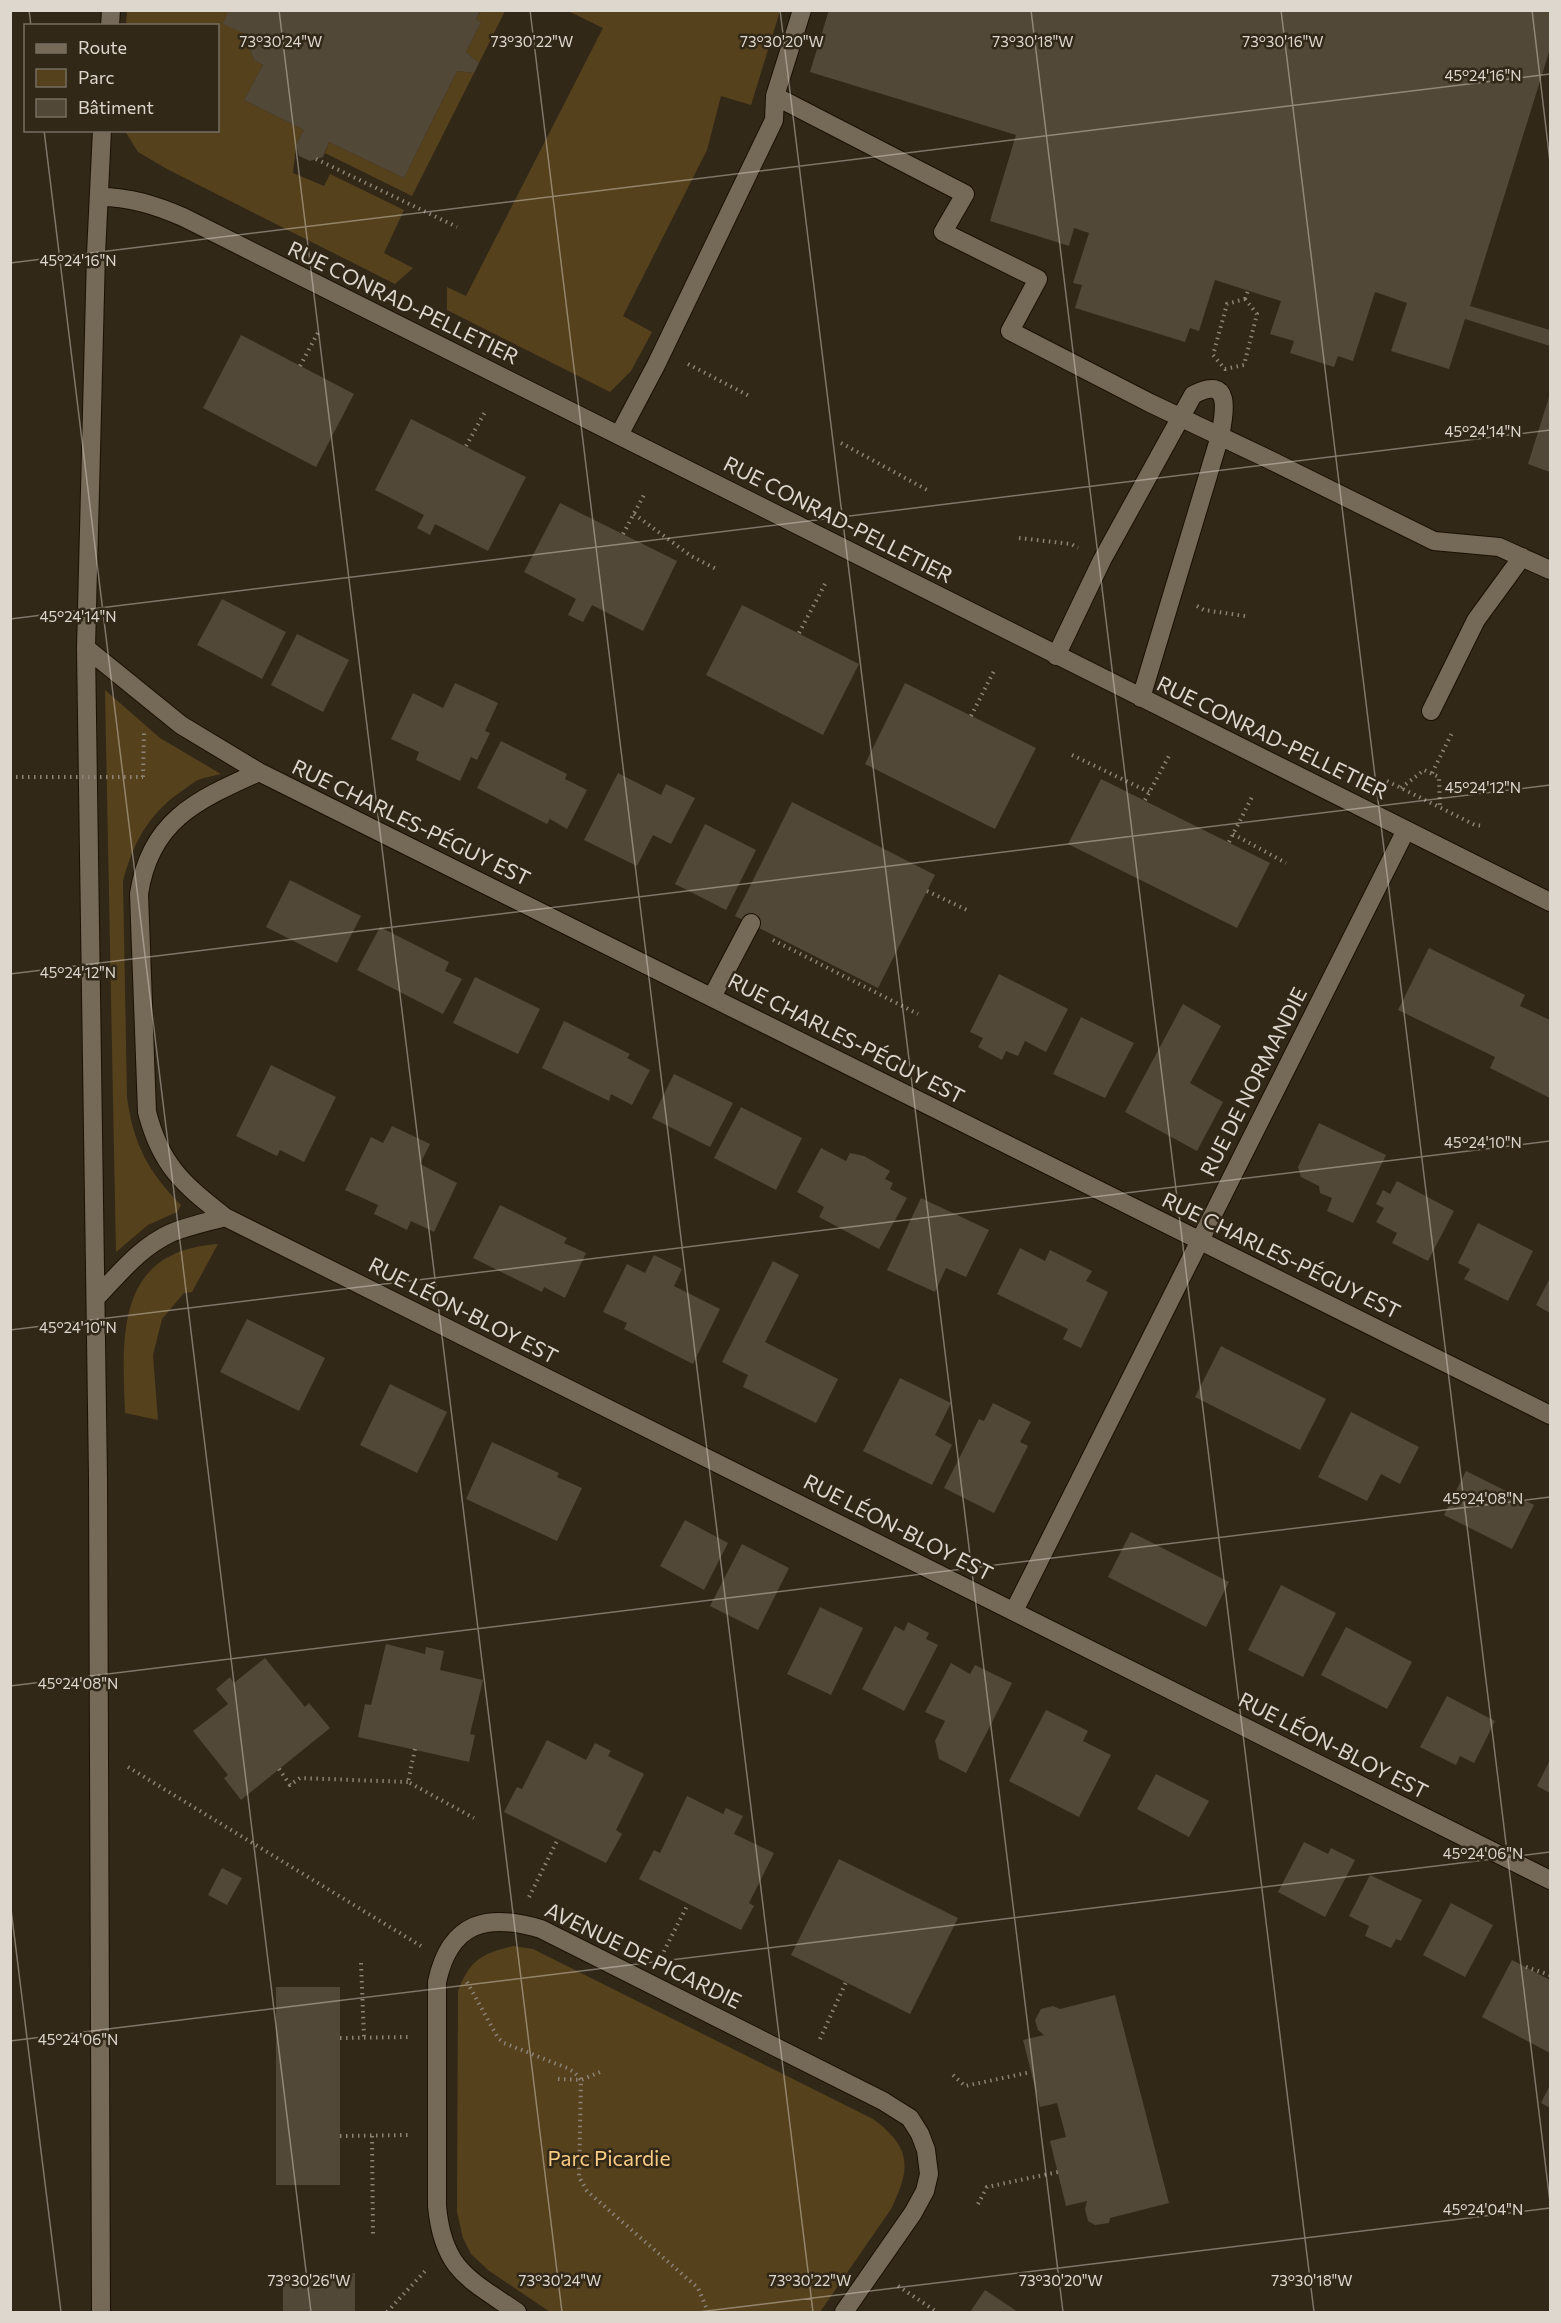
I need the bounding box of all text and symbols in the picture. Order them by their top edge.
legend [24,24,219,132]
text: 73°30'24"W [240,32,322,50]
text: 73°30'22"W [491,32,573,50]
text: 73°30'20"W [740,32,824,50]
text: 73°30'18"W [992,32,1074,50]
text: 73°30'16"W [1242,32,1324,50]
text: Route [78,36,127,58]
text: Parc [78,66,115,88]
text: 45°24'16"N [1444,66,1522,84]
text: Bâtiment [78,96,154,118]
street label: RUE CONRAD-PELLETIER [284,235,523,369]
text: 45°24'16"N [39,251,117,269]
text: 45°24'14"N [1444,422,1522,440]
street label: RUE CONRAD-PELLETIER [720,450,957,587]
text: 45°24'14"N [39,607,117,625]
street label: RUE CONRAD-PELLETIER [1153,670,1392,804]
street label: RUE CHARLES-PÉGUY EST [288,753,535,890]
text: 45°24'12"N [1445,778,1521,796]
text: 45°24'12"N [40,963,116,981]
street label: RUE CHARLES-PÉGUY EST [724,967,969,1108]
street label: RUE DE NORMANDIE [1194,983,1311,1180]
text: 45°24'10"N [1444,1133,1522,1151]
street label: RUE CHARLES-PÉGUY EST [1158,1186,1405,1323]
street label: RUE LÉON-BLOY EST [365,1251,562,1368]
text: 45°24'10"N [39,1318,117,1336]
street label: RUE LÉON-BLOY EST [800,1468,997,1585]
text: 45°24'08"N [1443,1489,1523,1507]
text: 45°24'08"N [38,1674,118,1692]
street label: RUE LÉON-BLOY EST [1235,1686,1432,1803]
text: 45°24'06"N [1443,1844,1523,1862]
street label: AVENUE DE PICARDIE [541,1896,746,2013]
text: 45°24'06"N [38,2030,118,2048]
park label: Parc Picardie [547,2145,671,2170]
text: 45°24'04"N [1443,2200,1523,2218]
text: 73°30'26"W [267,2271,351,2289]
text: 73°30'24"W [519,2271,601,2289]
text: 73°30'22"W [769,2271,851,2289]
text: 73°30'20"W [1019,2271,1103,2289]
text: 73°30'18"W [1271,2271,1353,2289]

